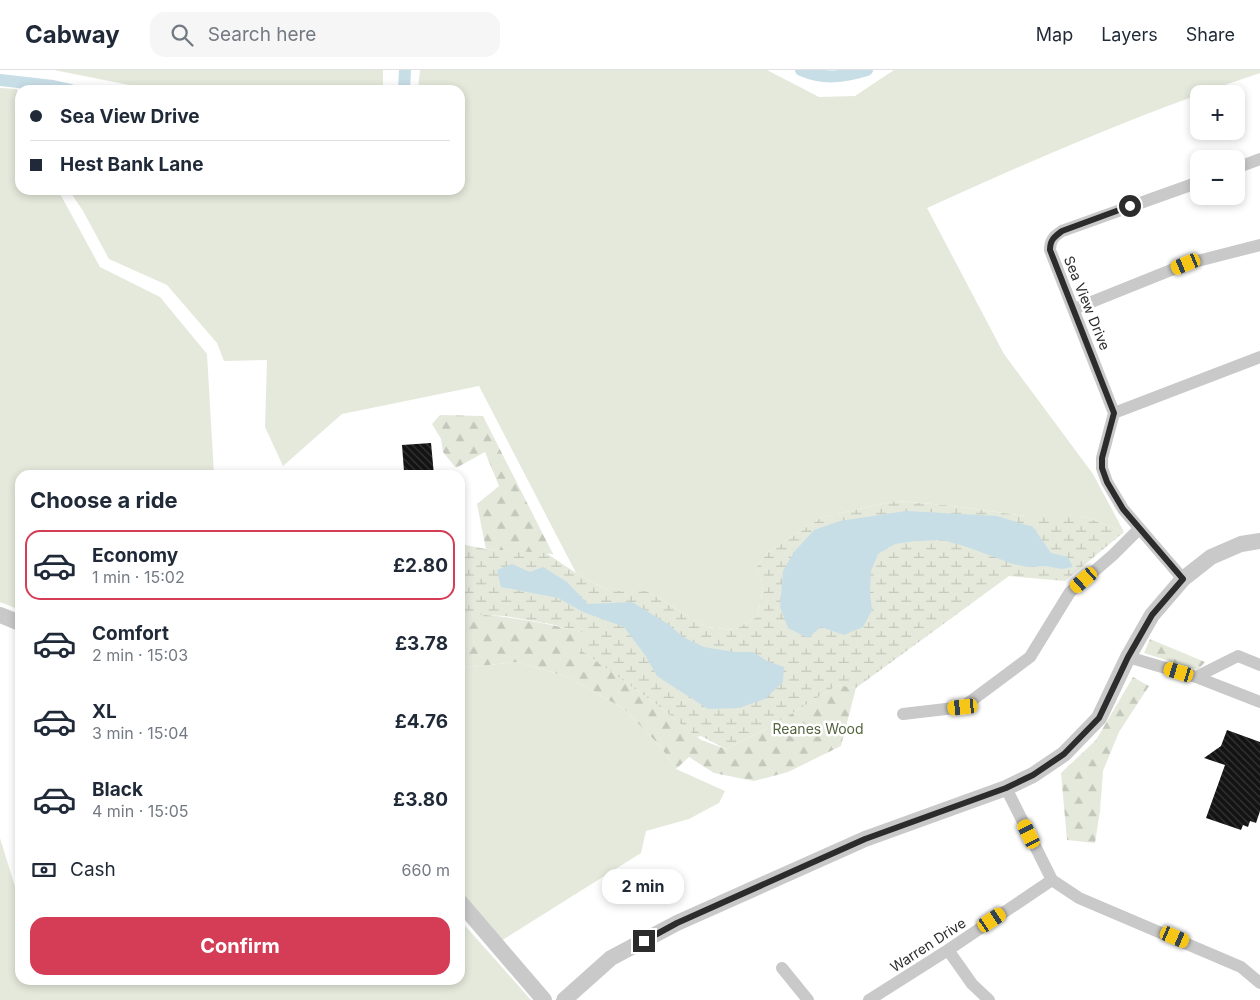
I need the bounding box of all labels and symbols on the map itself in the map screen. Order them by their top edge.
route start [1119,195,1141,217]
car [1169,251,1202,277]
street label: Sea View Drive [1061,253,1114,352]
car [1067,564,1100,596]
car [1162,660,1195,684]
car [947,698,978,716]
park label: Reanes Wood [772,720,864,737]
car [1015,817,1042,851]
callout: 2 min [603,868,685,904]
car [975,905,1008,935]
street label: Warren Drive [887,914,969,975]
car [1158,924,1191,950]
route end [633,930,655,952]

